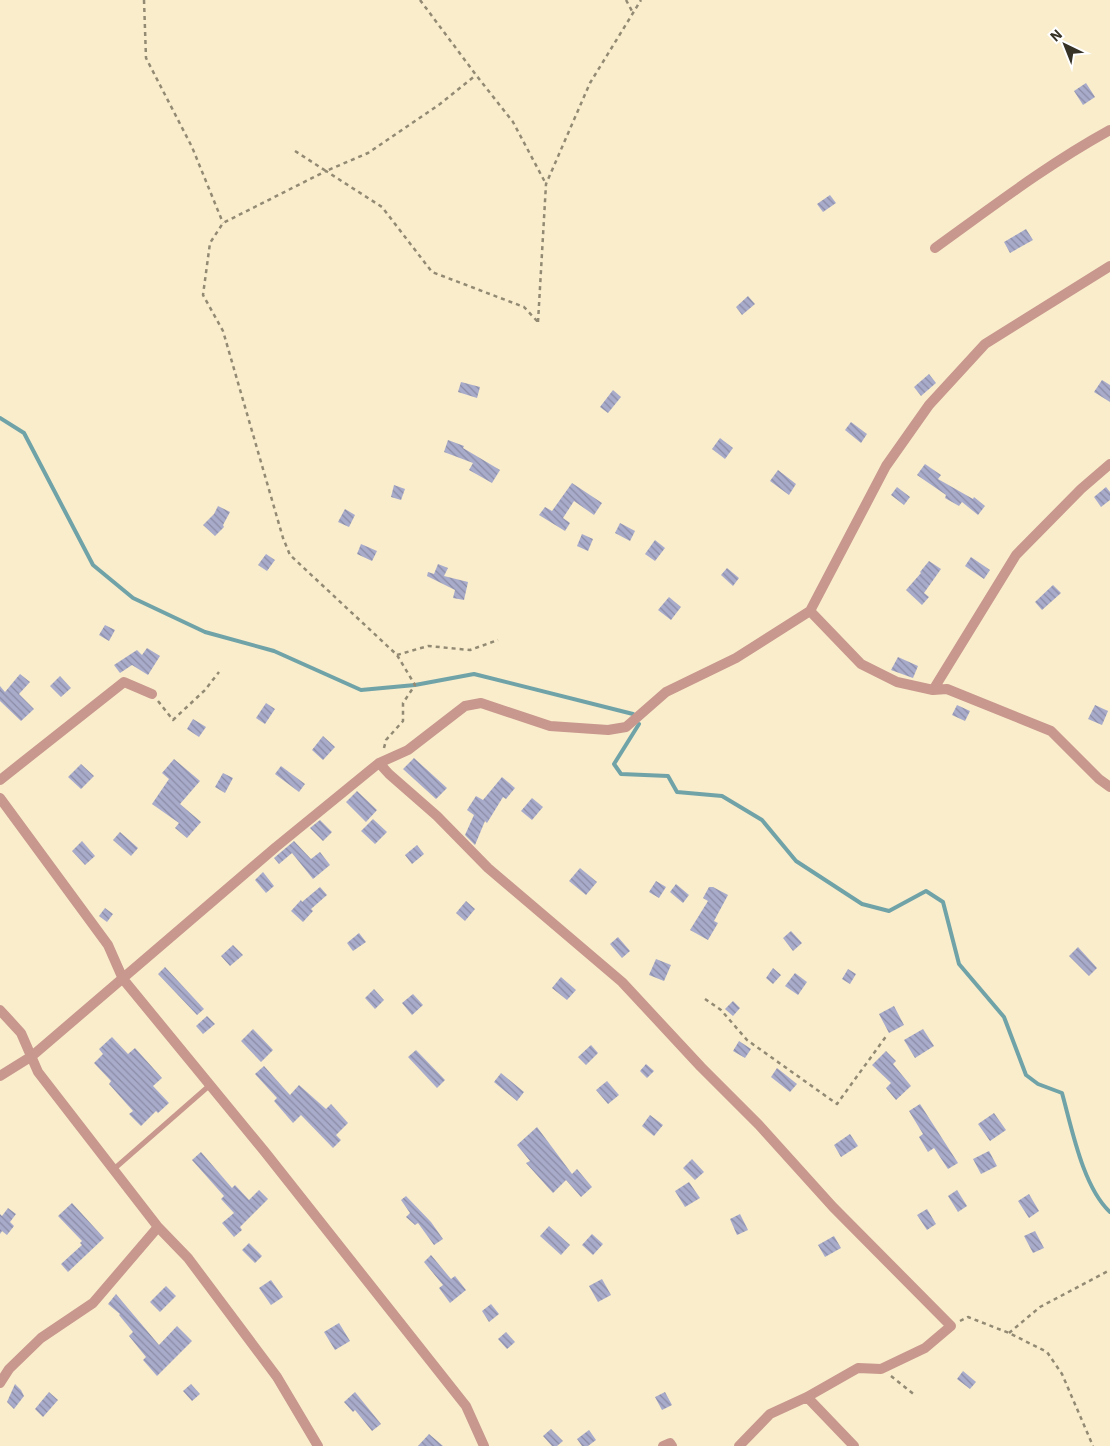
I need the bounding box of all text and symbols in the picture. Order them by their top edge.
north arrow [1040,20,1090,70]
text: N [1046,25,1066,46]

